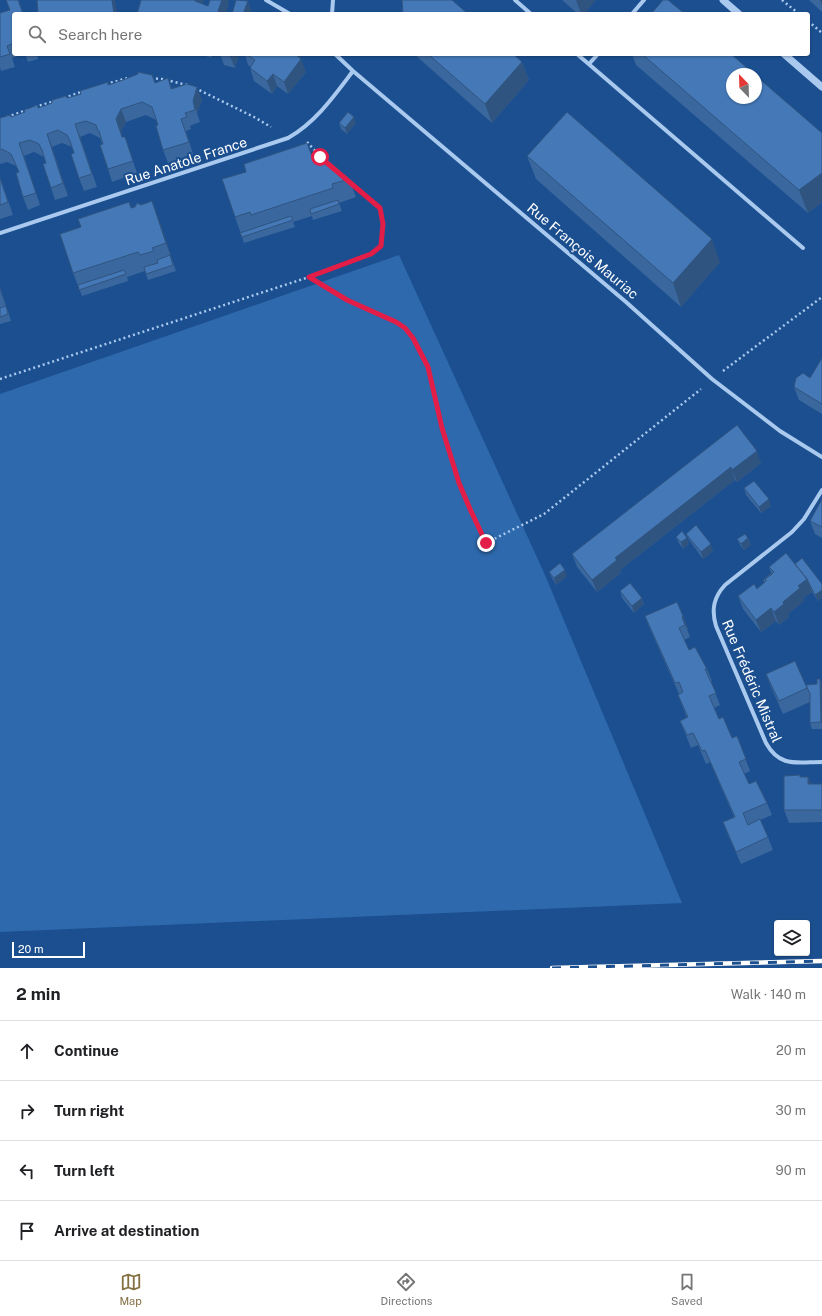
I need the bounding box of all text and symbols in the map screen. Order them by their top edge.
search box [12,12,810,56]
icon: search [26,23,48,45]
text: Search here [58,26,142,43]
north arrow [726,68,762,104]
street label: Rue Anatole France [123,134,249,188]
route start [311,148,329,166]
street label: Rue François Mauriac [524,200,642,302]
route end [477,534,495,552]
street label: Rue Frédéric Mistral [719,617,785,745]
map controls [774,920,810,956]
button: layers [774,920,810,956]
scale bar [12,940,85,959]
text: 20 m [18,943,43,955]
text: 2 min [16,984,61,1004]
text: Walk · 140 m [731,987,806,1002]
icon: ahead [16,1040,38,1062]
text: Continue [54,1042,119,1059]
text: 20 m [776,1043,806,1058]
icon: right [16,1100,38,1122]
text: Turn right [54,1102,124,1119]
text: 30 m [776,1103,806,1118]
icon: left [16,1160,38,1182]
text: Turn left [54,1162,115,1179]
text: 90 m [776,1163,806,1178]
icon: arrive [16,1220,38,1242]
text: Arrive at destination [54,1222,199,1239]
tab: Map [119,1271,142,1307]
tab: Directions [381,1271,432,1307]
tab: Saved [671,1271,703,1307]

